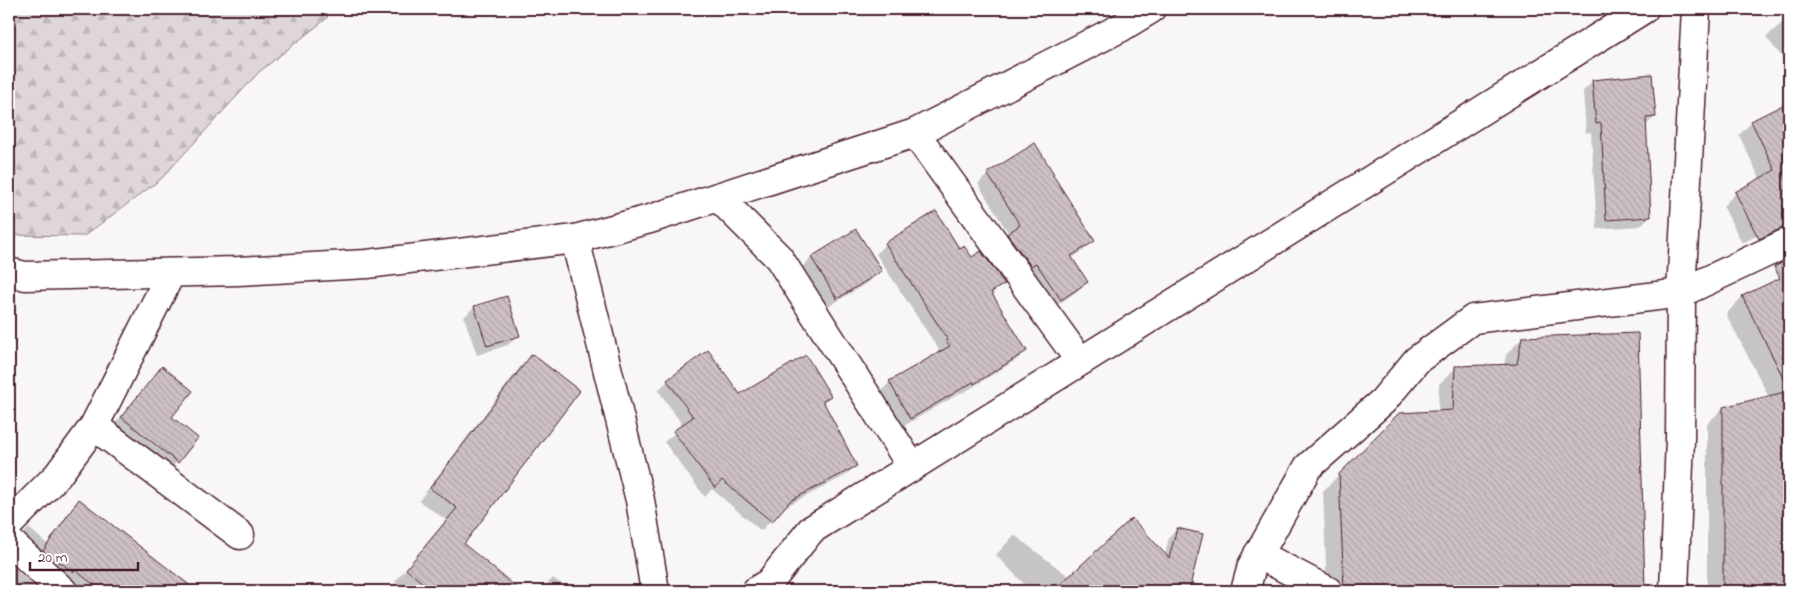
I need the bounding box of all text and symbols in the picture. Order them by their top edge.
scale bar [30,540,138,572]
text: 20 m [38,547,68,569]

